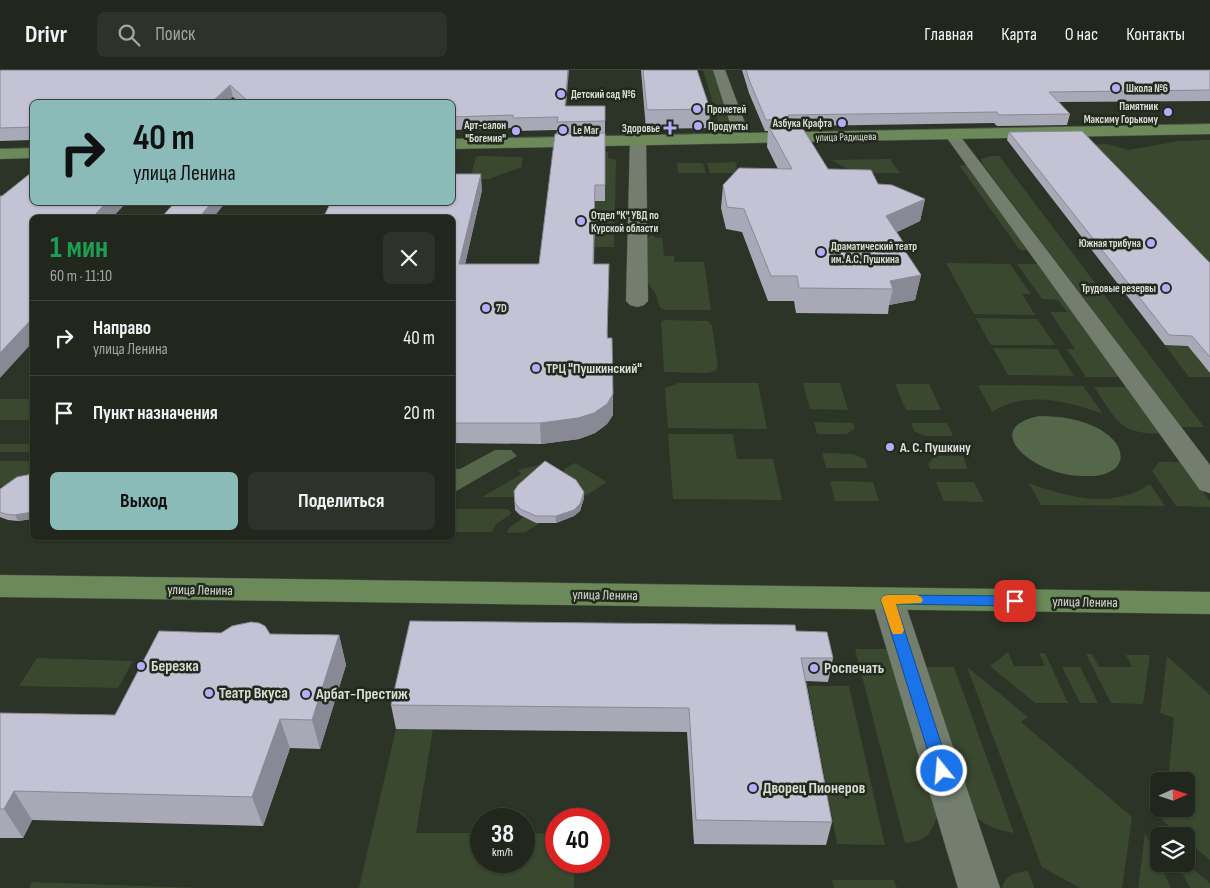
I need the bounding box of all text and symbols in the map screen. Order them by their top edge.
search box [97,12,447,57]
text: Drivr [25,20,67,49]
icon: search [115,21,143,49]
text: Поиск [155,23,195,46]
text: Главная [924,24,973,45]
text: Карта [1001,24,1037,45]
text: О нас [1065,24,1098,45]
text: Контакты [1126,24,1185,45]
marker: Школа №6 [1110,82,1122,94]
place label: Школа №6 [1126,82,1168,95]
marker: Детский сад №6 [555,88,567,100]
place label: Детский сад №6 [571,88,636,101]
place label: Памятник Максиму Горькому [1084,100,1158,126]
marker: Прометей [691,103,703,115]
place label: Прометей [707,103,746,116]
marker: Памятник Максиму Горькому [1162,106,1174,118]
text: 40 m [133,117,195,160]
place label: Азбука Крафта [772,117,832,130]
marker: Азбука Крафта [836,117,848,129]
place label: Арт-салон "Богемия" [463,119,506,145]
icon: right [50,120,115,185]
marker: Продукты [692,120,704,132]
place label: Продукты [708,120,748,133]
place label: Здоровье [622,122,660,135]
marker: Здоровье [664,122,676,134]
marker: Le Mar [557,124,569,136]
place label: Le Mar [573,124,599,137]
marker: Арт-салон "Богемия" [510,125,522,137]
street label: улица Радищева [815,130,877,144]
text: улица Ленина [133,160,236,187]
place label: Отдел "К" УВД по Курской области [591,209,659,235]
marker: Отдел "К" УВД по Курской области [575,215,587,227]
text: 1 мин [50,230,108,266]
button: close [383,232,435,284]
place label: Южная трибуна [1079,237,1141,250]
marker: Южная трибуна [1145,237,1157,249]
place label: Драматический театр им. А.С. Пушкина [831,240,917,266]
marker: Драматический театр им. А.С. Пушкина [815,246,827,258]
text: 60 m · 11:10 [50,267,112,286]
place label: Трудовые резервы [1081,282,1156,295]
marker: Трудовые резервы [1160,282,1172,294]
marker: 7D [480,302,492,314]
place label: 7D [496,302,507,315]
text: Направо [93,317,151,340]
icon: right [50,324,78,352]
text: 40 m [403,327,435,350]
text: улица Ленина [93,340,168,359]
place label: ТРЦ "Пушкинский" [546,360,642,377]
marker: ТРЦ "Пушкинский" [530,362,542,374]
icon: arrive [50,399,78,427]
text: Пункт назначения [93,402,218,425]
text: 20 m [403,402,435,425]
place label: А. С. Пушкину [899,439,971,456]
marker: А. С. Пушкину [884,441,896,453]
button: Выход [50,472,238,530]
button: Поделиться [248,472,435,530]
pin [994,580,1036,622]
street label: улица Ленина [167,581,233,599]
street label: улица Ленина [572,586,638,604]
icon: arrive [1001,587,1029,615]
street label: улица Ленина [1052,593,1118,611]
place label: Березка [151,657,199,676]
place label: Роспечать [824,659,885,678]
marker: Березка [135,660,147,672]
marker: Роспечать [808,662,820,674]
place label: Театр Вкуса [219,684,288,703]
place label: Арбат-Престиж [315,685,408,704]
marker: Театр Вкуса [203,687,215,699]
marker: Арбат-Престиж [300,688,312,700]
position arrow [915,744,967,796]
north arrow [1150,772,1195,818]
map controls [1150,772,1195,872]
place label: Дворец Пионеров [763,779,866,798]
marker: Дворец Пионеров [747,782,759,794]
speed limit sign: 40 [545,808,610,873]
text: 38 [491,819,514,850]
button: layers [1150,827,1195,872]
text: km/h [492,845,513,860]

